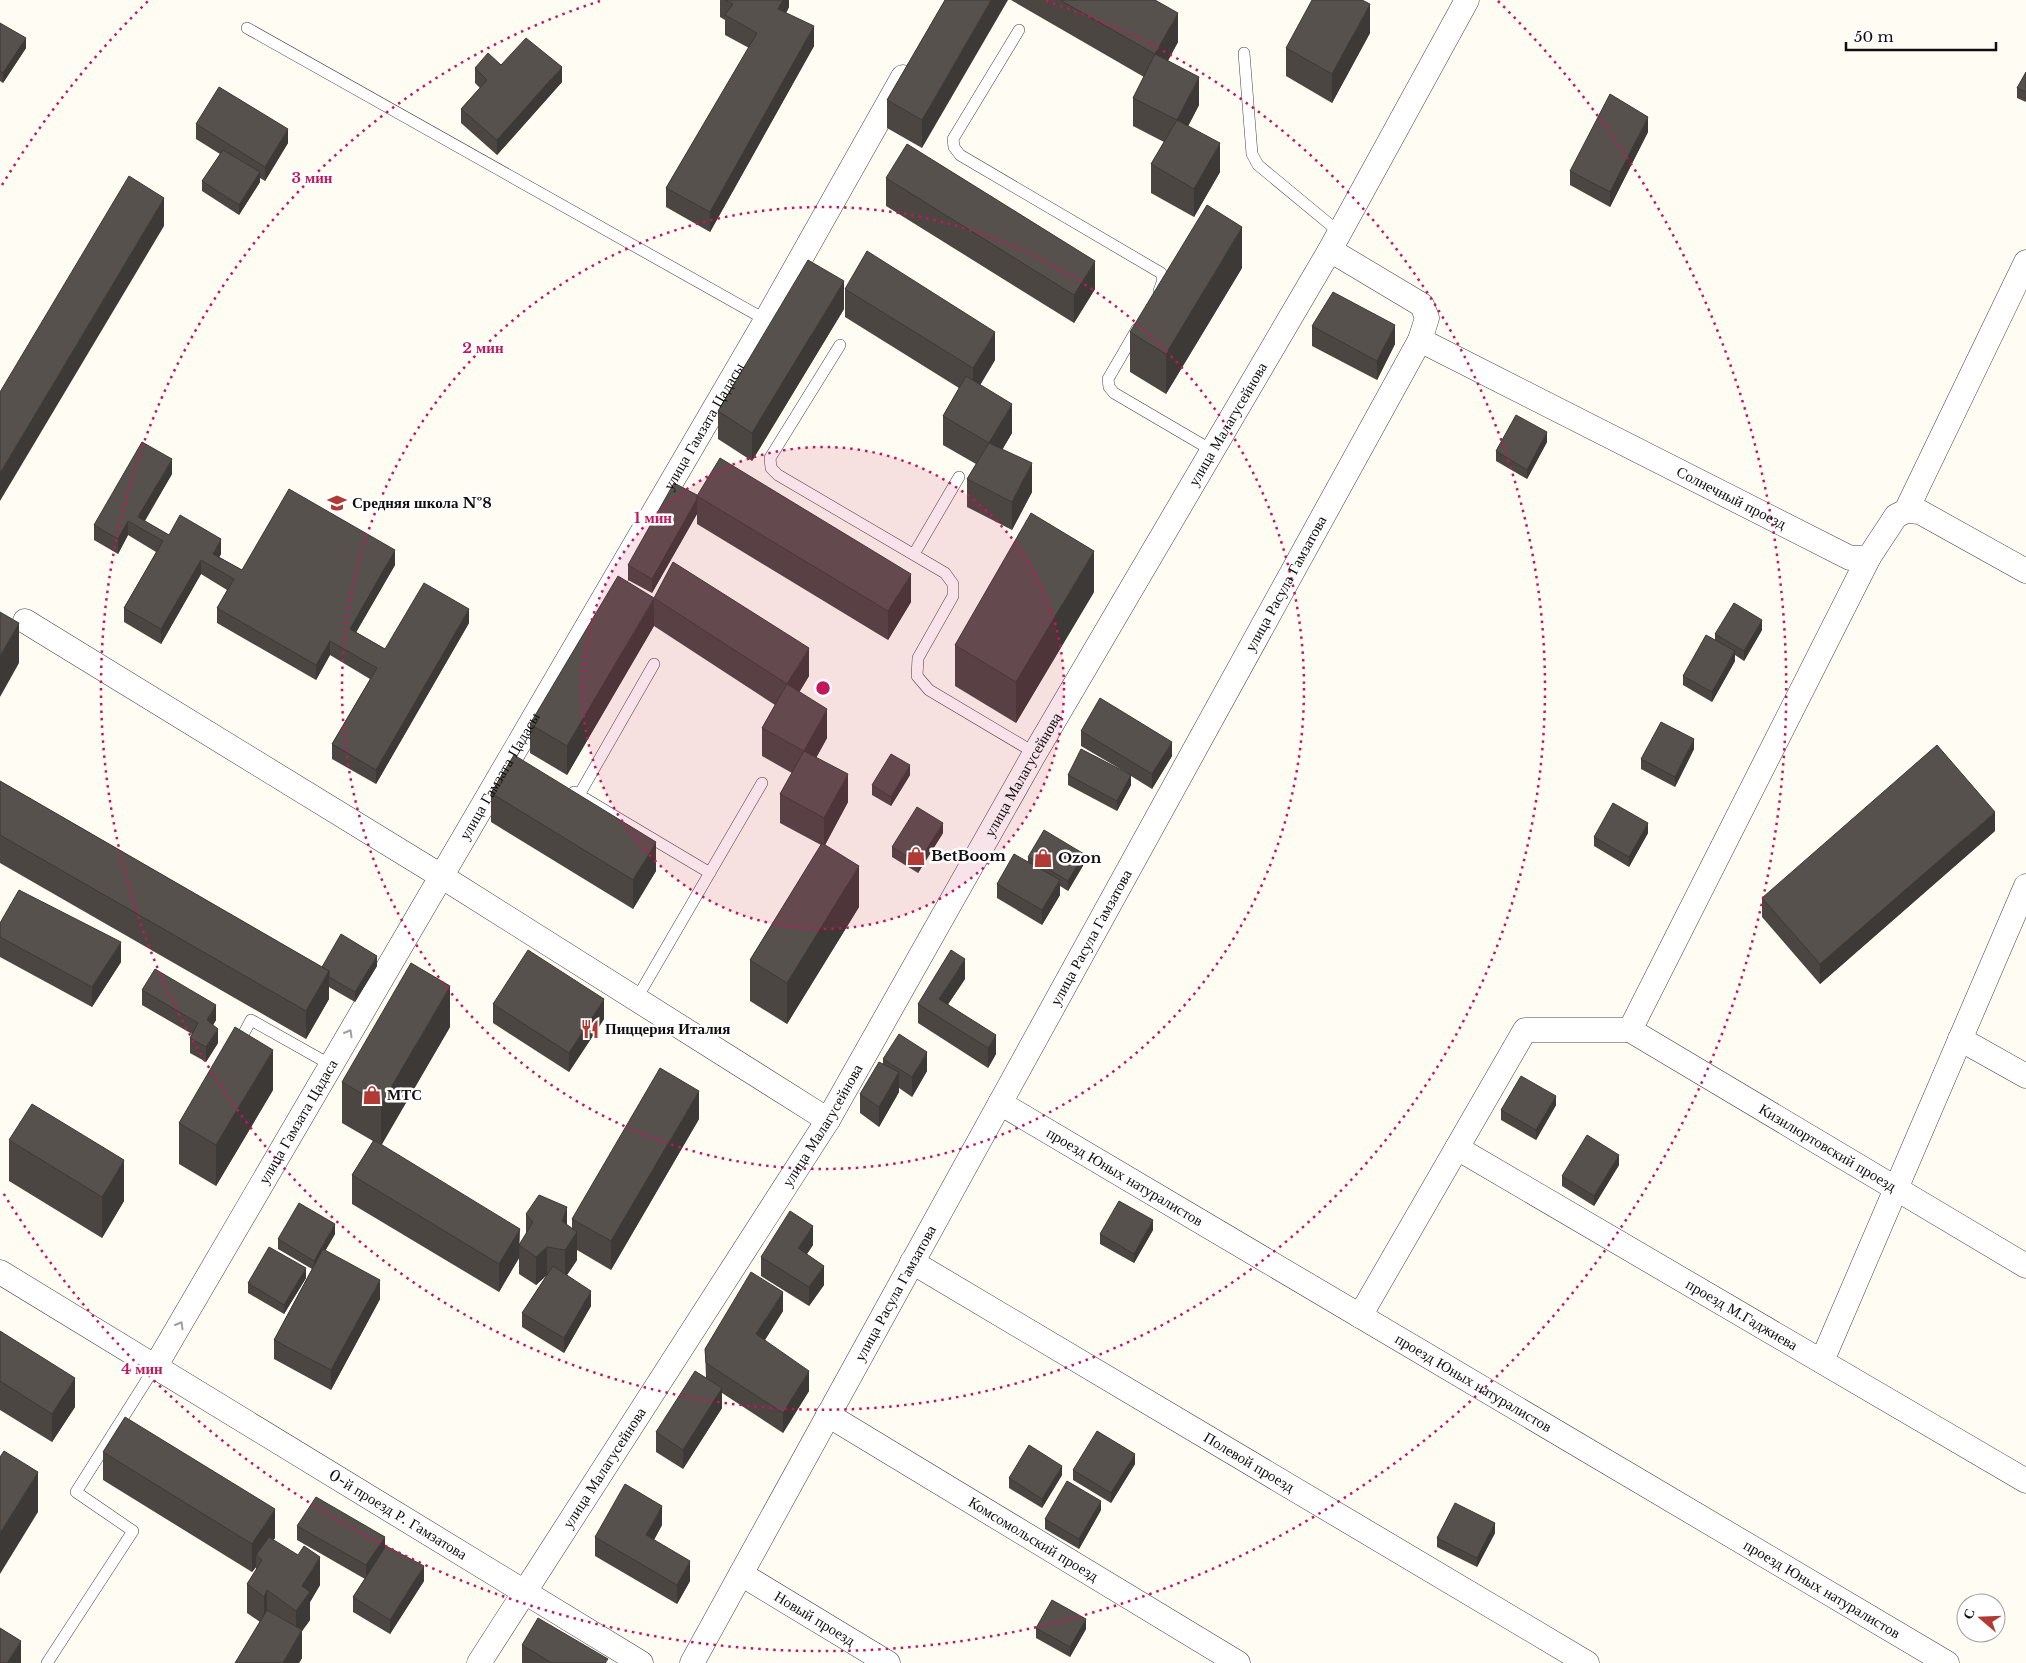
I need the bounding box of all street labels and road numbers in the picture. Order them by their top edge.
street label: улица Малагусейнова [1184,358,1271,489]
street label: улица Гамзата Цадасы [659,359,748,493]
street label: Солнечный проезд [1673,462,1790,533]
street label: улица Расула Гамзатова [1240,512,1331,655]
street label: улица Гамзата Цадасы [455,709,544,843]
street label: улица Малагусейнова [980,709,1066,840]
street label: улица Расула Гамзатова [1046,866,1136,1009]
street label: улица Гамзата Цадаса [254,1055,342,1187]
street label: улица Малагусейнова [778,1060,867,1190]
street label: Кизилюртовский проезд [1756,1099,1900,1196]
street label: проезд Юных натуралистов [1043,1123,1207,1230]
street label: улица Расула Гамзатова [850,1221,940,1364]
street label: проезд М.Гаджиева [1683,1274,1802,1355]
street label: проезд Юных натуралистов [1392,1329,1555,1436]
street label: улица Малагусейнова [558,1403,650,1532]
street label: Полевой проезд [1200,1427,1298,1496]
street label: 0-й проезд Р. Гамзатова [326,1465,471,1564]
street label: Комсомольский проезд [965,1492,1102,1586]
street label: проезд Юных натуралистов [1741,1535,1904,1642]
street label: Новый проезд [771,1586,859,1650]

